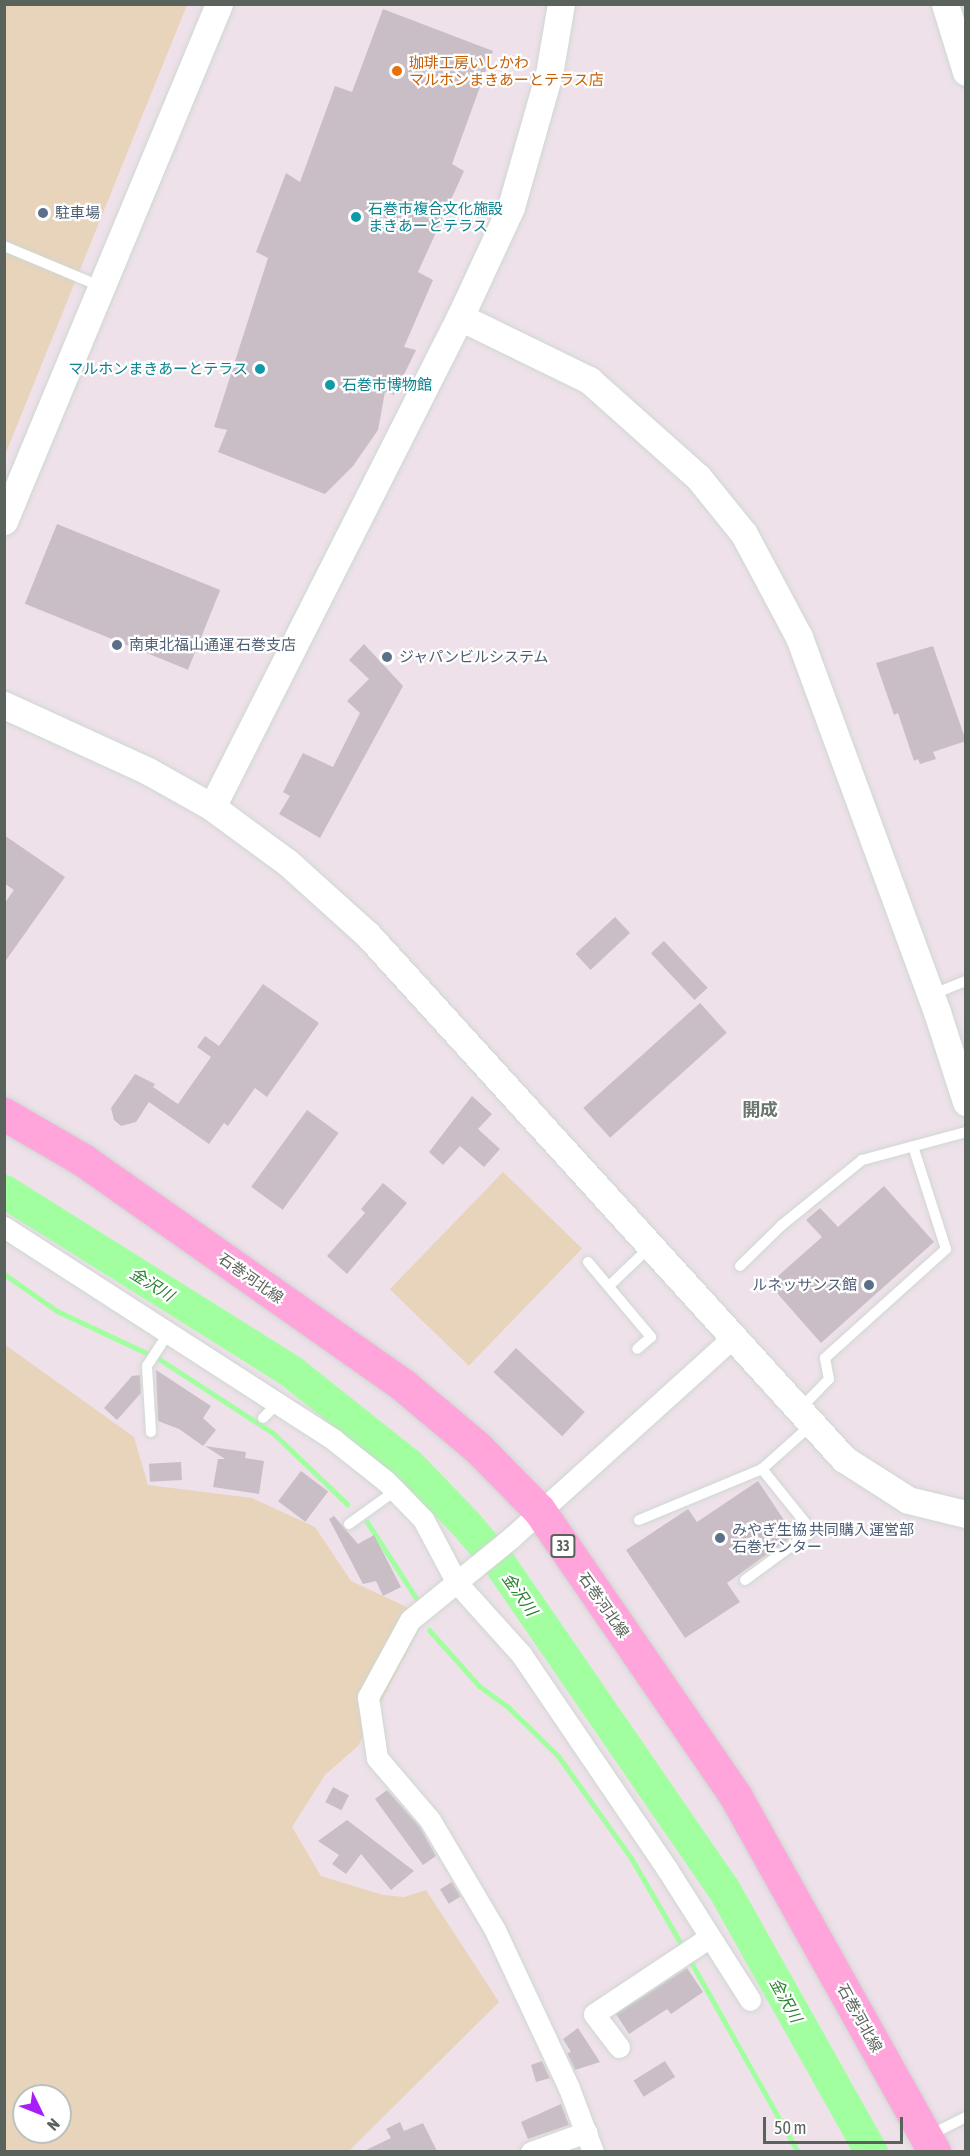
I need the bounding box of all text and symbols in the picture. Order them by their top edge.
place label: 珈琲工房いしかわ マルホンまきあーとテラス店 [409,53,604,88]
marker: 珈琲工房いしかわ マルホンまきあーとテラス店 [390,64,404,78]
place label: 石巻市複合文化施設 まきあーとテラス [368,199,503,234]
place label: 駐車場 [55,204,100,222]
marker: 駐車場 [36,206,50,220]
marker: 石巻市複合文化施設 まきあーとテラス [349,210,363,224]
place label: マルホンまきあーとテラス [68,360,248,378]
marker: マルホンまきあーとテラス [253,362,267,376]
place label: 石巻市博物館 [342,376,432,394]
marker: 石巻市博物館 [323,378,337,392]
place label: 南東北福山通運 石巻支店 [129,636,296,654]
marker: 南東北福山通運 石巻支店 [110,638,124,652]
place label: ジャパンビルシステム [399,648,549,666]
marker: ジャパンビルシステム [380,650,394,664]
district label: 開成 [742,1099,778,1121]
street label: 石巻河北線 [215,1249,287,1307]
water label: 金沢川 [127,1263,177,1305]
place label: ルネッサンス館 [752,1276,857,1294]
marker: ルネッサンス館 [862,1278,876,1292]
place label: みやぎ生協 共同購入運営部 石巻センター [732,1520,914,1555]
marker: みやぎ生協 共同購入運営部 石巻センター [713,1531,727,1545]
road number: 33 [550,1535,576,1557]
water label: 金沢川 [498,1569,542,1619]
street label: 石巻河北線 [575,1569,633,1641]
water label: 金沢川 [766,1974,806,2026]
street label: 石巻河北線 [834,1981,886,2055]
north arrow [12,2084,72,2144]
scale bar [766,2105,906,2143]
text: N [44,2115,64,2135]
text: 50 m [774,2117,806,2138]

